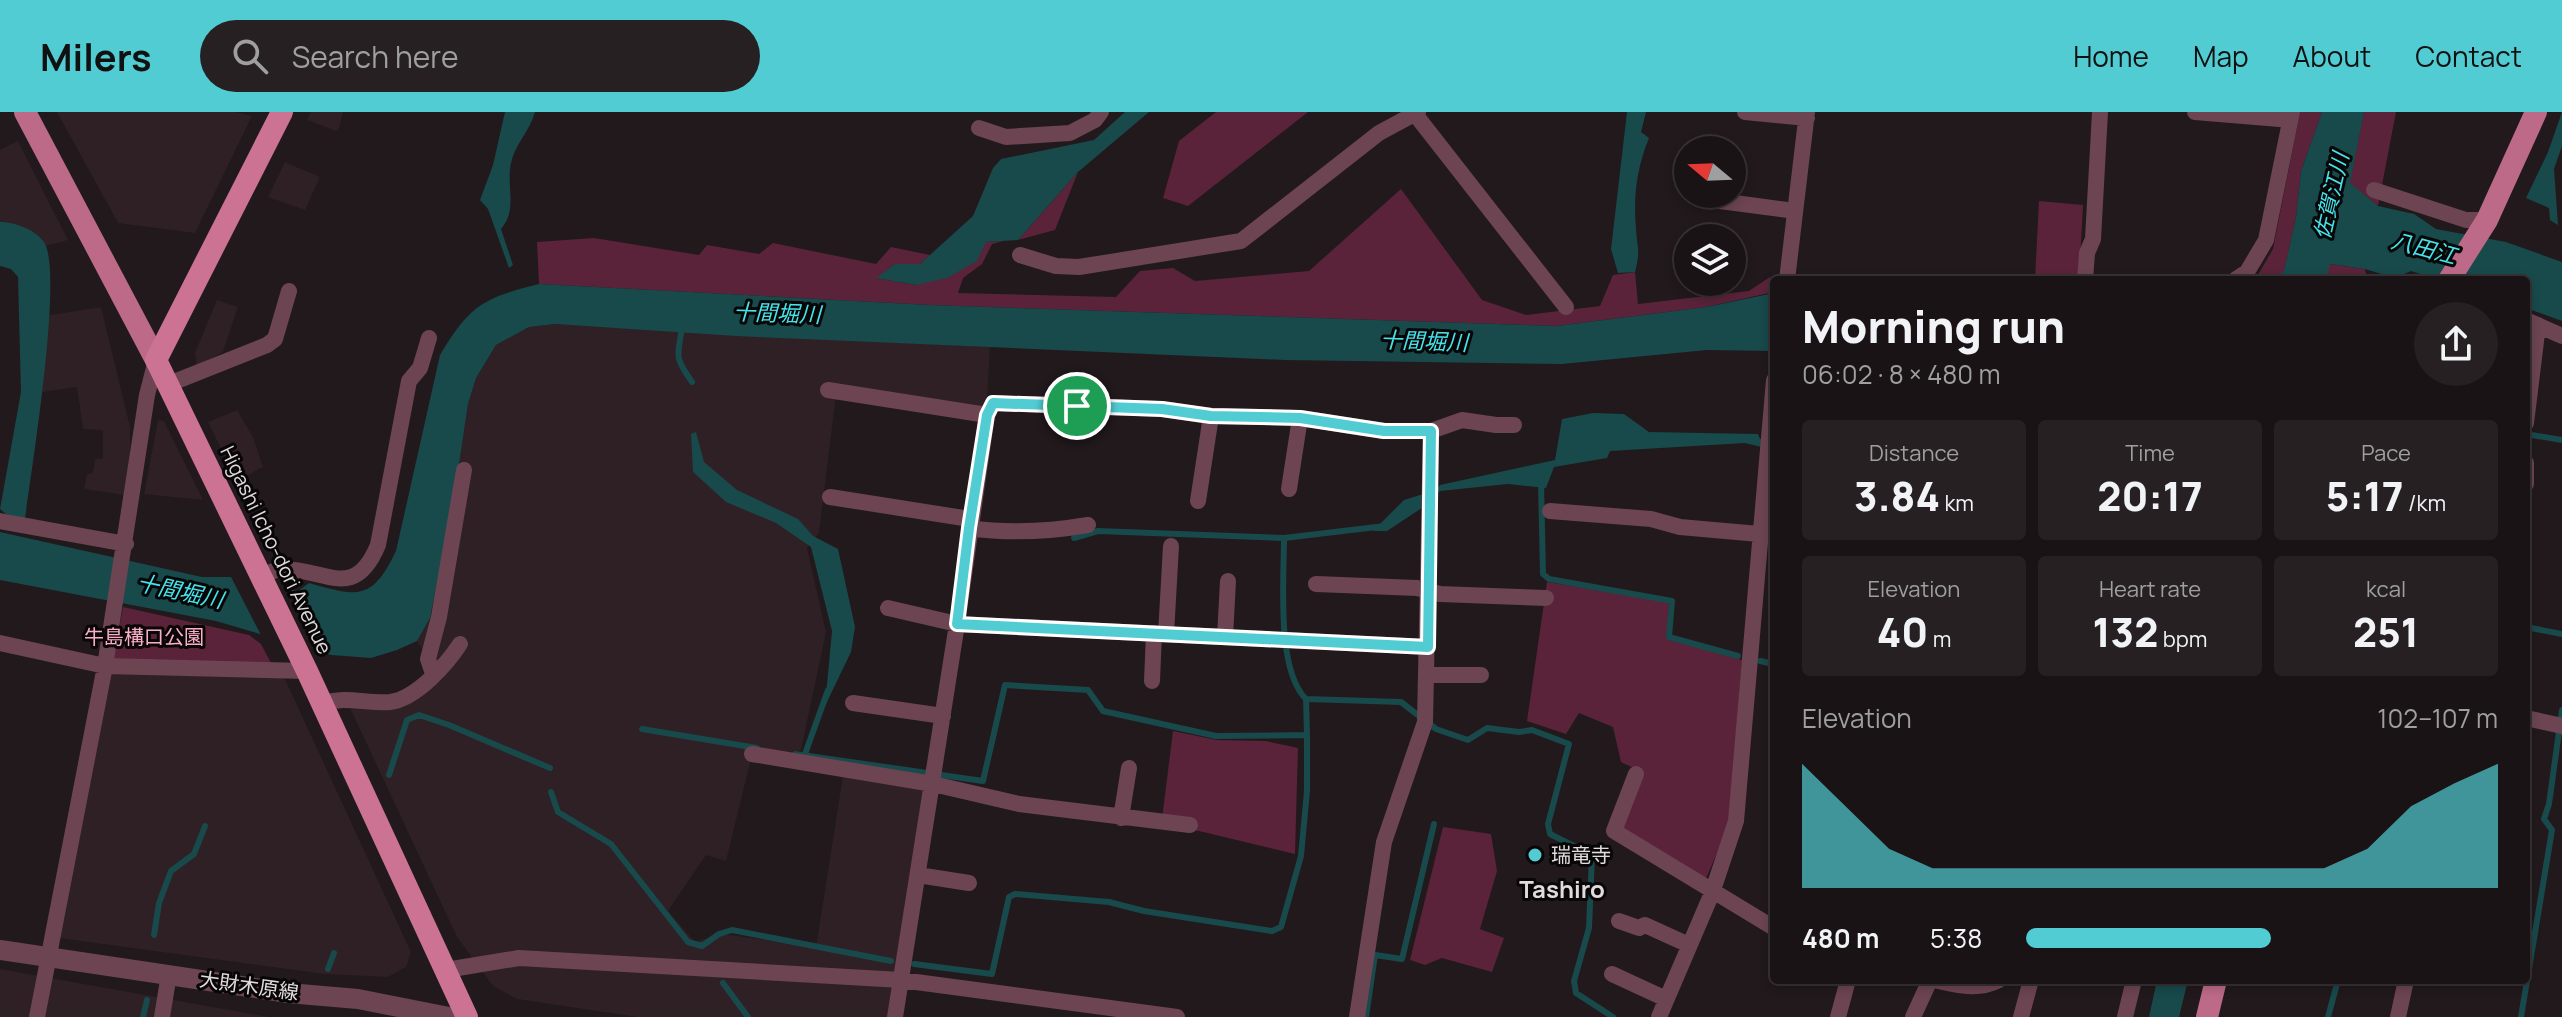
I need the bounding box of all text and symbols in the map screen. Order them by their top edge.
search box [200,20,760,92]
text: Milers [40,30,152,82]
icon: search [228,34,272,78]
text: Search here [292,36,458,77]
text: Home [2073,37,2149,75]
text: Map [2193,37,2249,75]
text: About [2293,37,2371,75]
text: Contact [2415,37,2522,75]
north arrow [1674,136,1746,208]
map controls [1674,136,1746,296]
water label: 佐賀江川 [2306,148,2356,242]
button: layers [1674,224,1746,296]
water label: 八田江 [2388,225,2462,272]
water label: 十間堀川 [732,296,823,330]
text: Morning run [1802,296,2065,356]
button: share [2414,302,2498,386]
water label: 十間堀川 [1379,324,1470,358]
text: 06:02 · 8 × 480 m [1802,356,2000,392]
pin [1043,372,1111,440]
icon: arrive [1055,384,1099,428]
text: Distance [1869,438,1959,468]
text: Time [2125,438,2175,468]
text: Pace [2361,438,2411,468]
street label: Higashi Icho-dori Avenue [214,441,339,658]
text: 3.84 [1854,468,1940,523]
text: 20:17 [2097,468,2203,523]
text: 5:17 [2326,468,2404,523]
text: km [1940,488,1974,518]
text: /km [2404,488,2446,518]
water label: 十間堀川 [134,567,228,615]
text: Elevation [1868,574,1960,604]
text: Heart rate [2099,574,2201,604]
text: kcal [2366,574,2406,604]
text: 40 [1877,604,1928,659]
text: 132 [2092,604,2158,659]
text: 251 [2353,604,2419,659]
park label: 牛島構口公園 [84,623,204,650]
text: m [1928,624,1951,654]
text: bpm [2158,624,2208,654]
text: Elevation [1802,700,1912,736]
text: 102–107 m [2377,700,2498,736]
place label: 瑞竜寺 [1551,841,1611,868]
marker: 瑞竜寺 [1526,846,1544,864]
district label: Tashiro [1519,872,1605,905]
text: 480 m [1802,920,1879,956]
text: 5:38 [1930,920,1982,956]
street label: 大財木原線 [198,965,300,1006]

